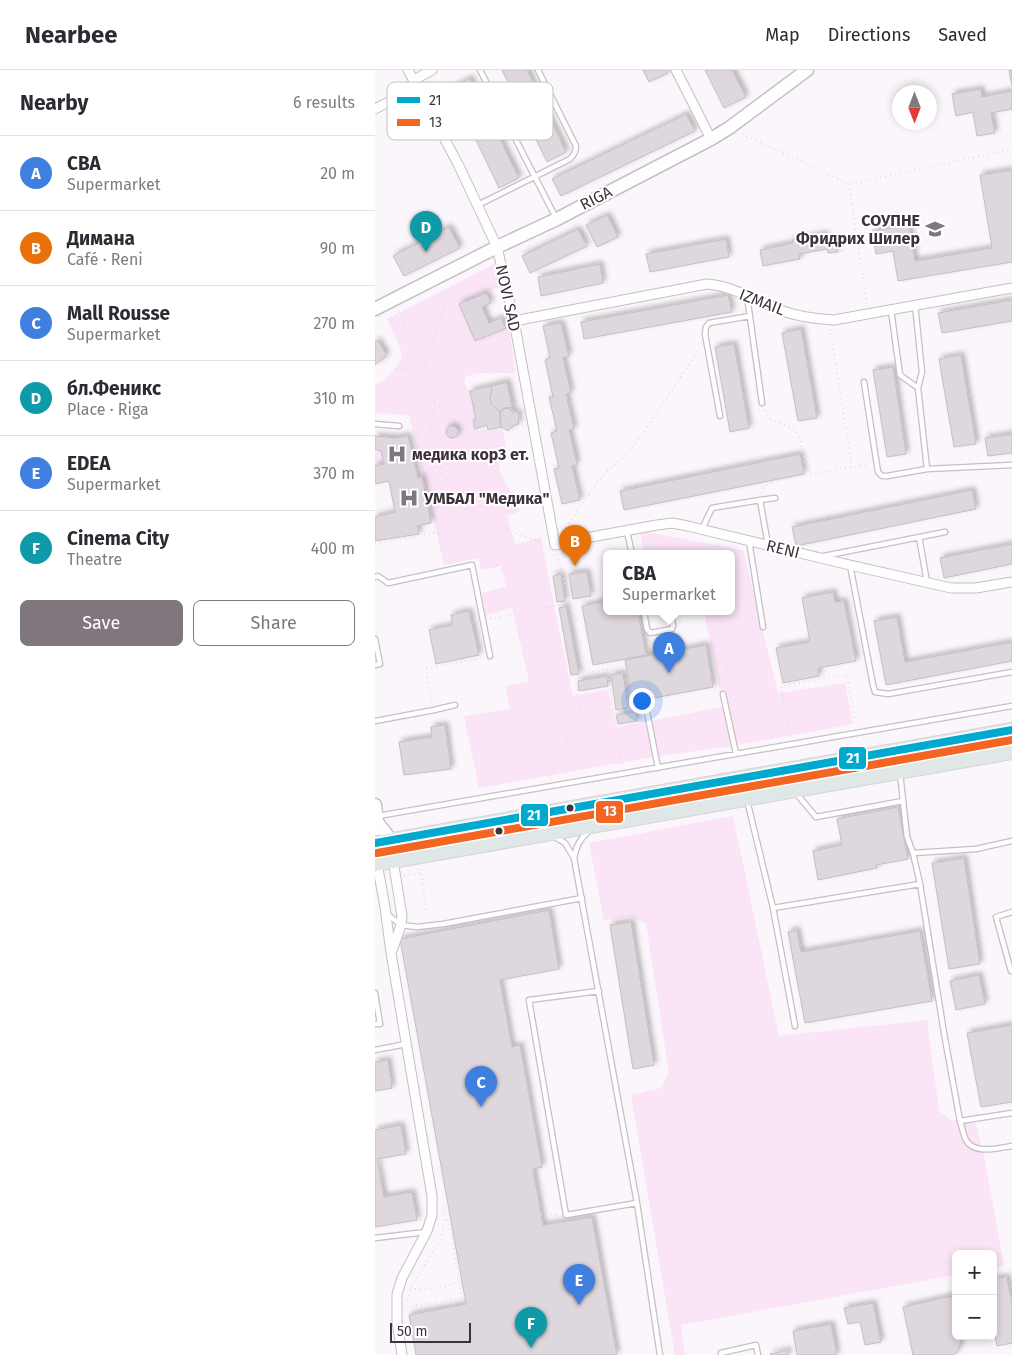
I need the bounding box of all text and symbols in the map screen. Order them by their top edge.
text: Nearbee [25,21,118,49]
text: Map [765,24,800,46]
text: Directions [828,24,910,46]
text: Saved [938,24,987,46]
legend [387,82,553,140]
north arrow [892,85,937,130]
text: Nearby [20,90,88,116]
text: 21 [429,92,442,109]
text: 6 results [293,93,355,112]
text: 13 [429,114,442,131]
text: CBA [67,152,101,175]
text: A [31,164,41,183]
text: 20 m [320,164,355,183]
text: Supermarket [67,175,161,194]
street label: RIGA [577,182,616,214]
pin: D [410,211,442,252]
place label: СОУПНЕ Фридрих Шилер [796,211,920,248]
school or university icon: СОУПНЕ Фридрих Шилер [924,218,946,240]
text: Димана [67,227,135,250]
text: B [31,239,41,258]
text: 90 m [320,239,355,258]
text: Café · Reni [67,250,143,269]
street label: NOVI SAD [492,263,524,333]
street label: IZMAIL [737,285,787,319]
text: Mall Rousse [67,302,170,325]
text: C [31,314,41,333]
text: 270 m [313,314,355,333]
text: Supermarket [67,325,161,344]
text: бл.Феникс [67,377,161,400]
text: D [31,389,41,408]
text: 310 m [314,389,355,408]
text: Place · Riga [67,400,149,419]
hospital icon: медика кор3 ет. [386,443,408,465]
place label: медика кор3 ет. [412,445,529,464]
text: EDEA [67,452,111,475]
text: E [32,464,40,483]
text: 370 m [313,464,355,483]
text: Supermarket [67,475,161,494]
hospital icon: УМБАЛ "Медика" [398,487,420,509]
place label: УМБАЛ "Медика" [423,489,549,508]
pin: B [559,525,591,566]
text: Cinema City [67,527,169,550]
street label: RENI [764,536,802,562]
text: F [32,539,40,558]
text: 400 m [311,539,355,558]
text: Theatre [67,550,122,569]
popup [603,550,735,615]
text: CBA [622,562,656,585]
text: Supermarket [622,585,716,604]
button: Save [20,600,183,646]
button: Share [193,600,355,646]
pin: A [653,632,685,673]
your location [629,688,655,714]
line badge: 21 [838,746,867,770]
text: 21 [846,750,860,767]
line badge: 13 [595,800,624,824]
line badge: 21 [520,803,549,827]
unlabelled marker [565,803,575,813]
text: 13 [603,803,617,820]
text: 21 [527,807,541,824]
unlabelled marker [494,826,504,836]
pin: C [465,1066,497,1107]
map controls [952,1250,997,1340]
button: + [952,1250,997,1295]
pin: E [563,1264,595,1305]
button: − [952,1295,997,1340]
pin: F [515,1307,547,1348]
scale bar [390,1320,471,1343]
text: 50 m [397,1323,428,1340]

